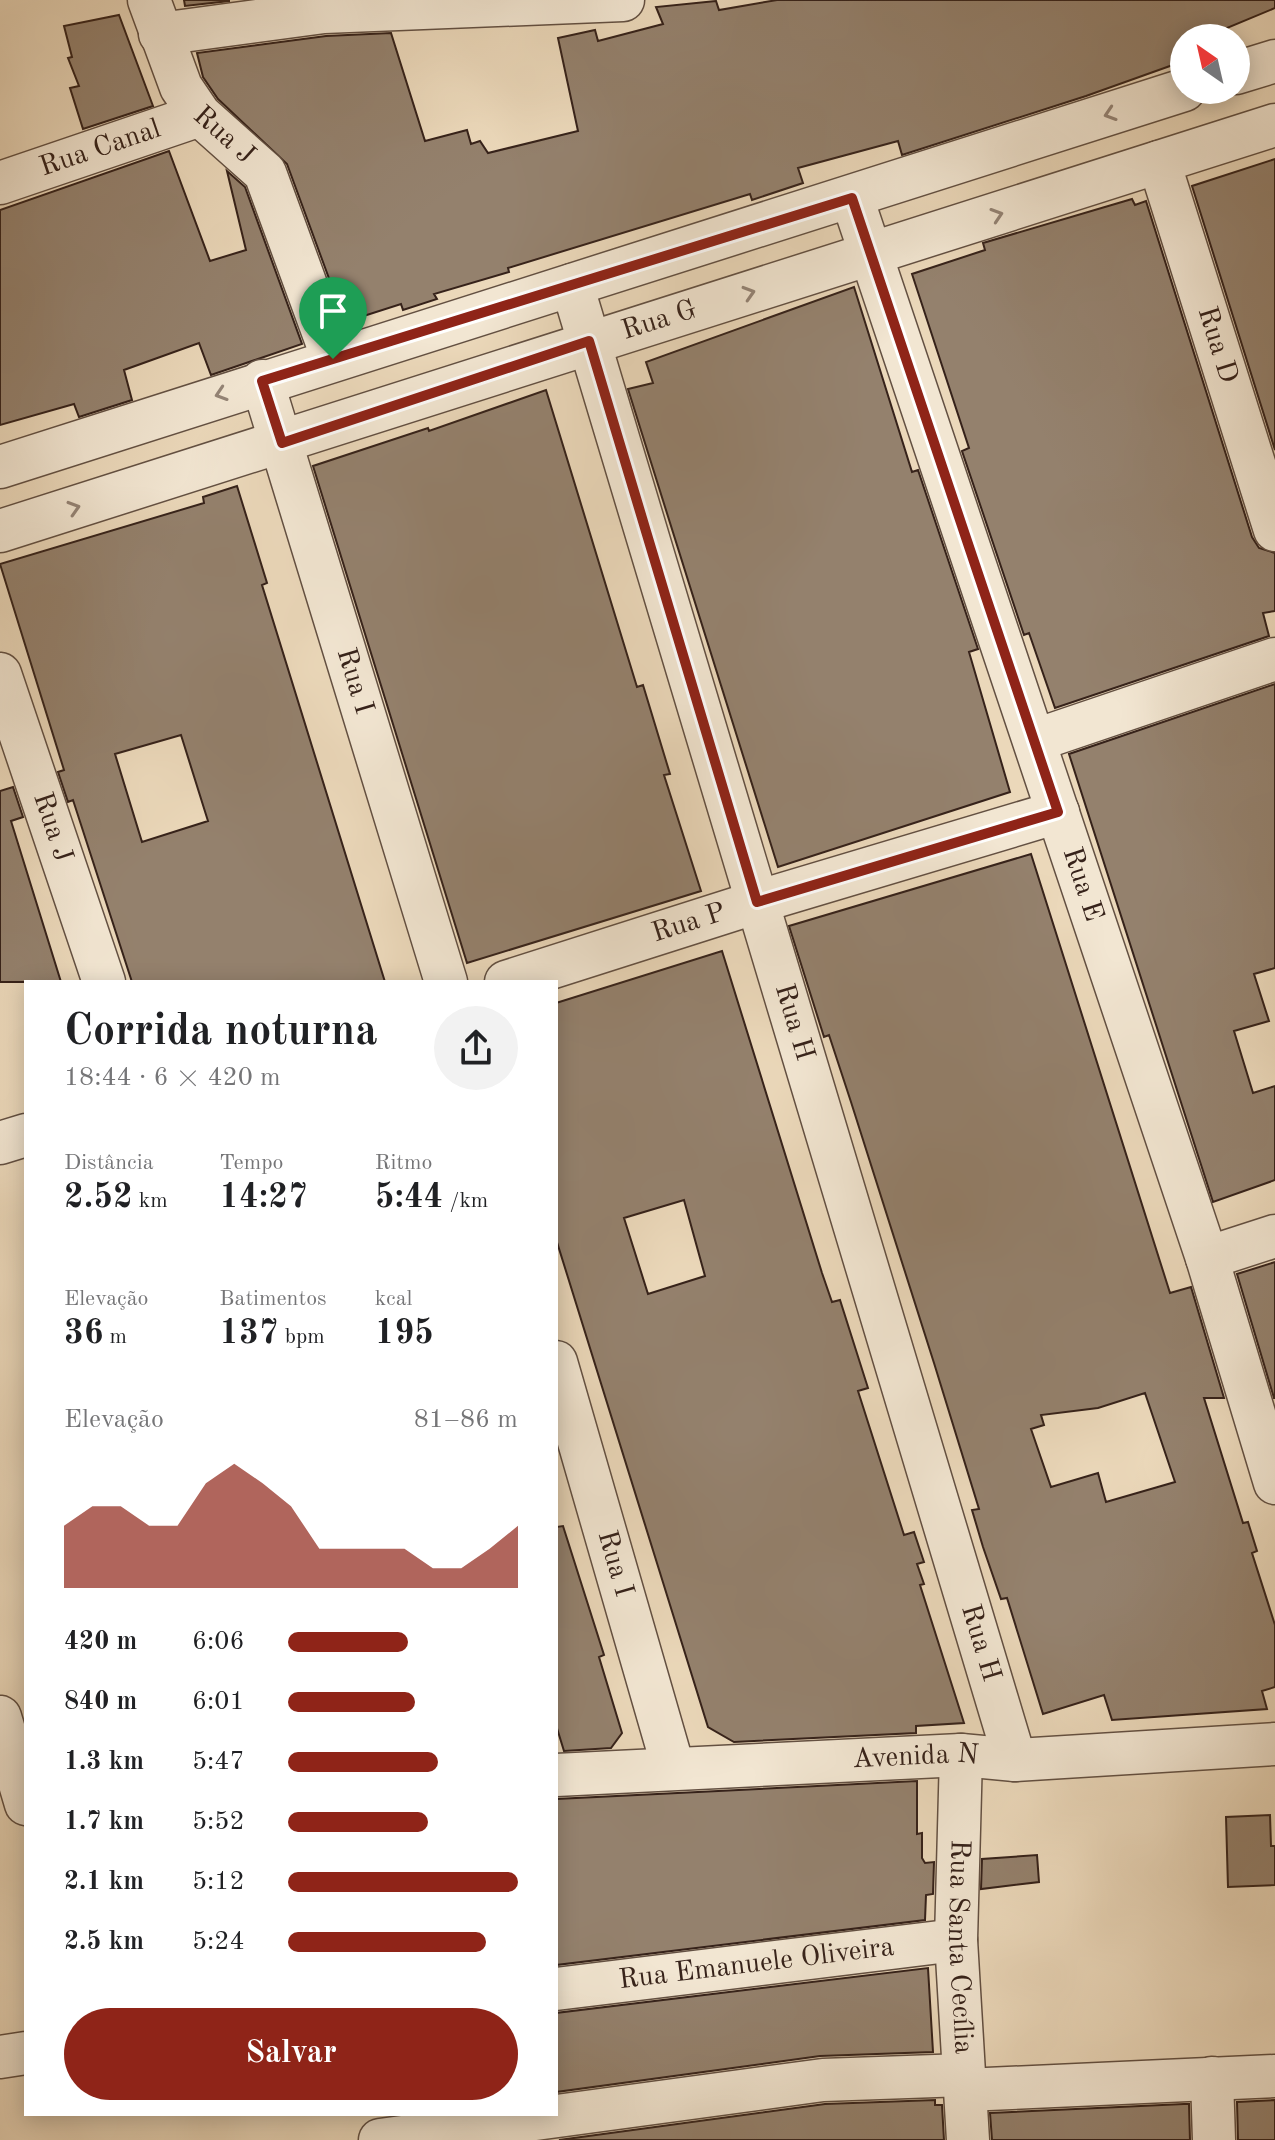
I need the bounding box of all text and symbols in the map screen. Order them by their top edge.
north arrow [1170,24,1250,104]
map controls [1170,24,1250,104]
street label: Rua J [187,102,260,170]
one-way arrow [1104,105,1118,121]
street label: Rua Canal [36,115,164,182]
one-way arrow [989,209,1003,225]
pin [299,277,367,359]
one-way arrow [742,286,755,302]
icon: arrive [311,289,355,333]
street label: Rua G [619,296,700,346]
street label: Rua D [1192,303,1242,387]
one-way arrow [215,385,229,401]
one-way arrow [67,501,81,517]
street label: Rua I [331,645,377,718]
street label: Rua J [27,789,77,866]
street label: Rua E [1057,844,1107,925]
street label: Rua P [649,899,729,949]
street label: Rua H [769,981,818,1064]
button: share [434,1006,518,1090]
text: Corrida noturna [64,1010,378,1054]
text: 18:44 · 6 × 420 m [64,1065,281,1091]
text: Distância [64,1152,154,1174]
text: Tempo [219,1152,283,1174]
text: Ritmo [375,1152,432,1174]
text: 2.52 [64,1181,133,1215]
text: 14:27 [219,1181,308,1215]
text: 5:44 [375,1181,443,1215]
text: km [133,1190,168,1212]
text: /km [443,1190,488,1212]
text: Elevação [64,1288,148,1310]
text: Batimentos [219,1288,327,1310]
text: kcal [375,1288,413,1310]
text: 36 [64,1317,103,1351]
text: 137 [219,1317,279,1351]
text: 195 [375,1317,434,1351]
text: m [103,1326,127,1348]
text: bpm [279,1326,325,1348]
text: Elevação [64,1407,164,1433]
text: 81–86 m [414,1407,518,1433]
street label: Rua I [591,1527,637,1600]
street label: Rua H [955,1601,1005,1685]
text: 420 m [64,1629,137,1655]
text: 6:06 [192,1629,245,1655]
text: 840 m [64,1689,137,1715]
text: 6:01 [192,1689,245,1715]
street label: Avenida N [852,1741,980,1774]
text: 1.3 km [64,1749,144,1775]
text: 5:47 [192,1749,245,1775]
text: 1.7 km [64,1809,144,1835]
text: 5:52 [192,1809,245,1835]
street label: Rua Santa Cecília [942,1839,977,2055]
text: 2.1 km [64,1869,144,1895]
text: 5:12 [192,1869,245,1895]
text: 2.5 km [64,1929,144,1955]
text: 5:24 [192,1929,245,1955]
street label: Rua Emanuele Oliveira [617,1934,896,1995]
button: Salvar [64,2008,518,2100]

